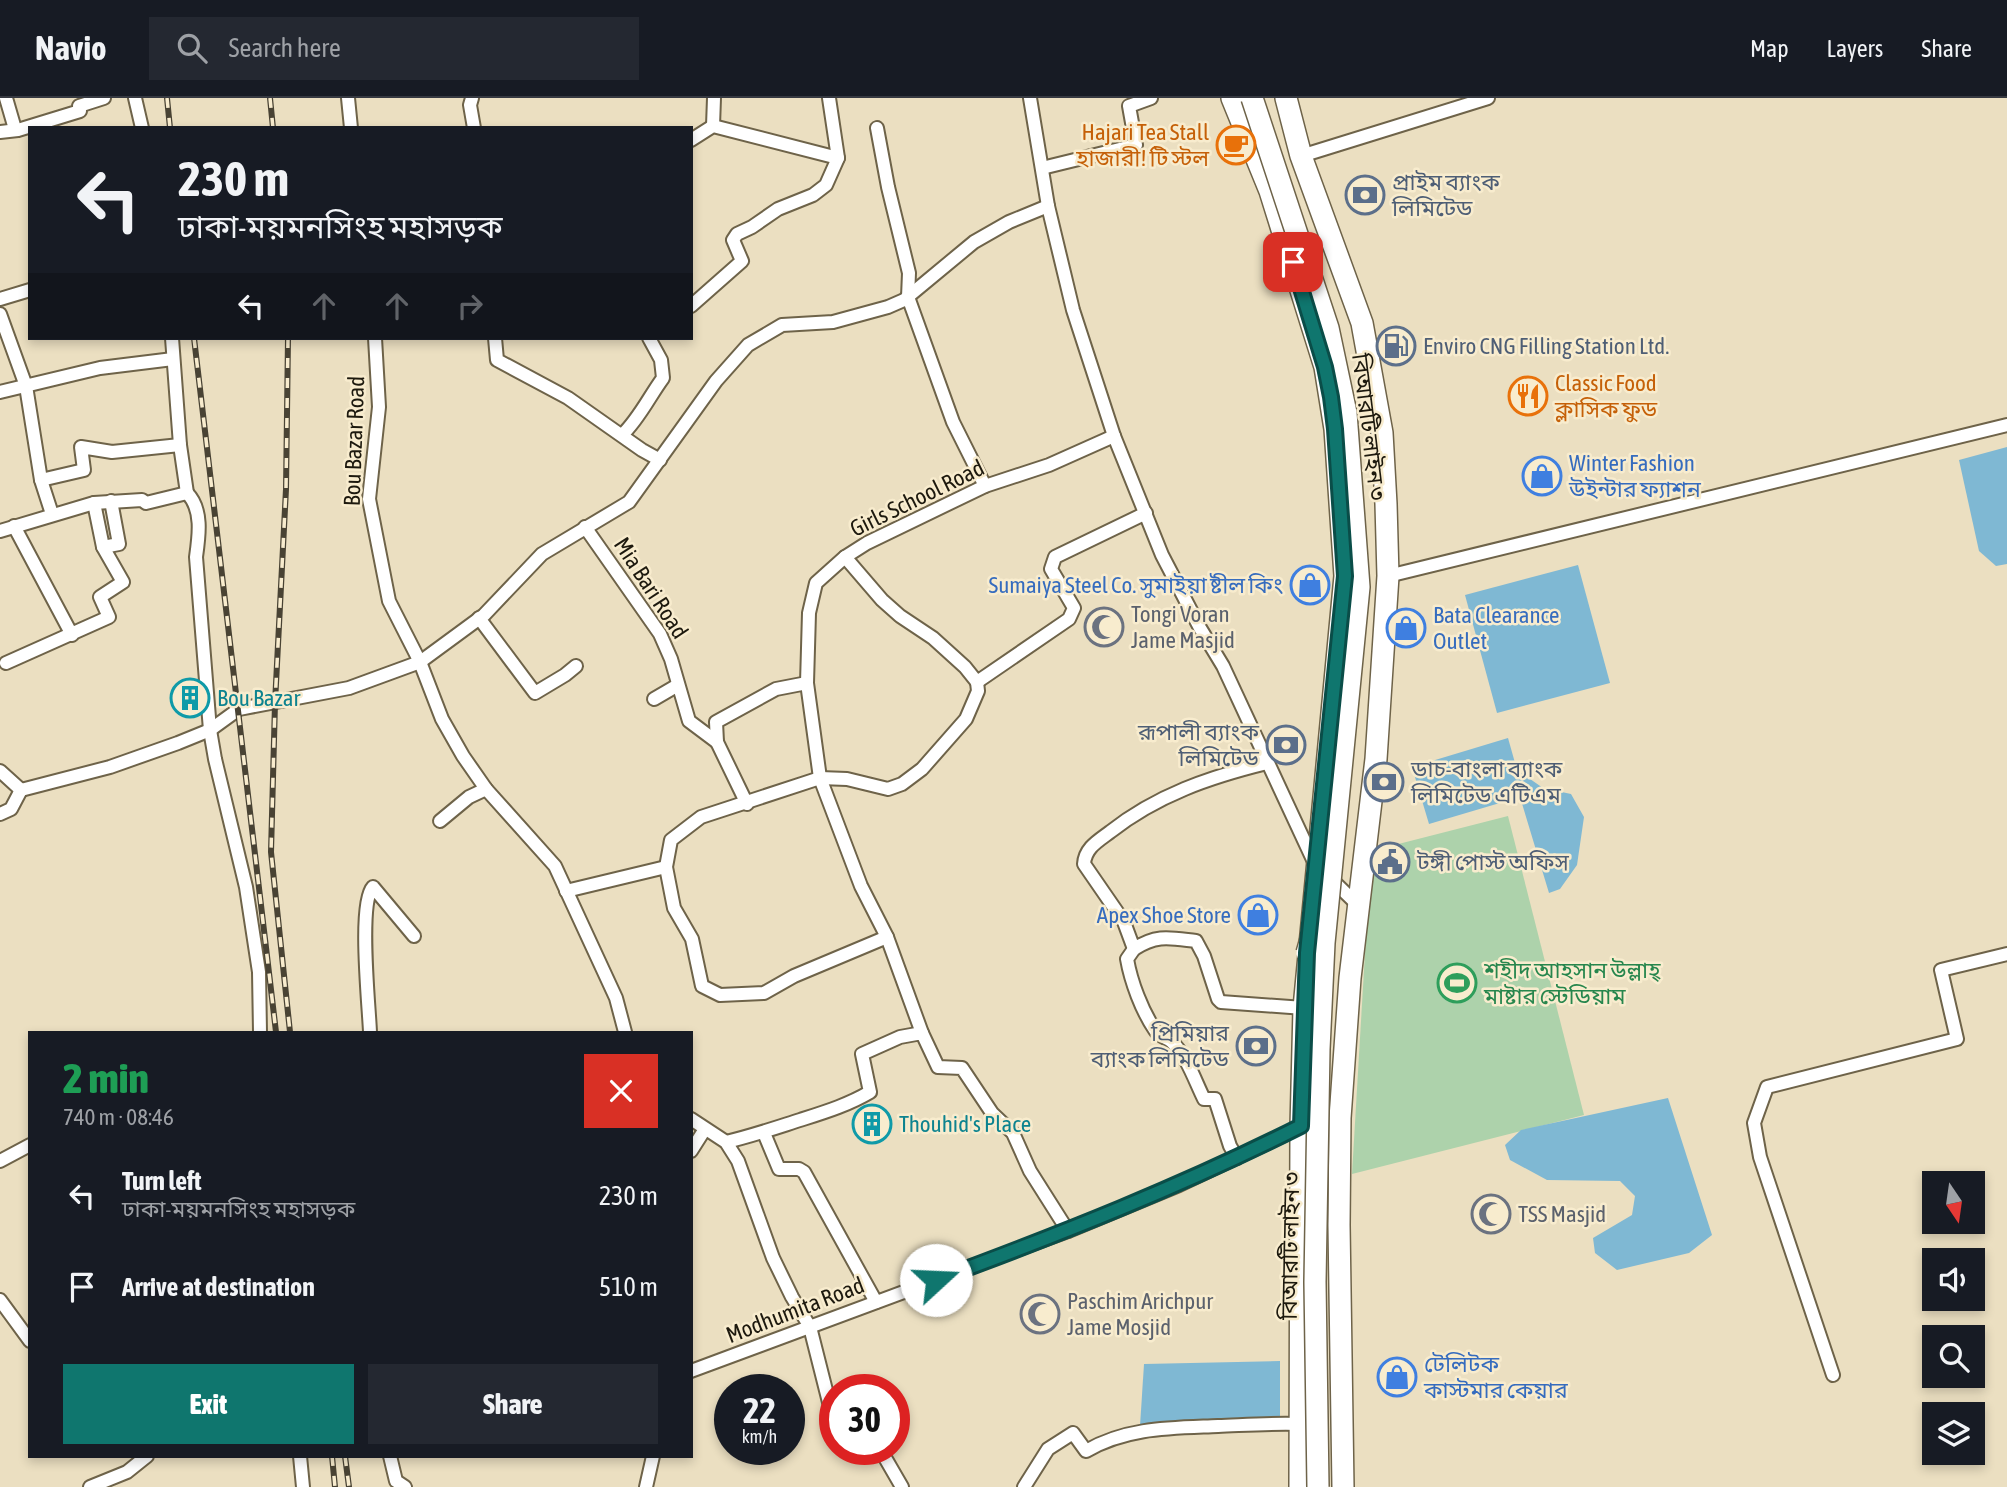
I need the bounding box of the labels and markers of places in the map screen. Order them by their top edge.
place label: Hajari Tea Stall হাজারী! টি স্টল [1075,119,1210,171]
cafe icon: Hajari Tea Stall হাজারী! টি স্টল [1215,124,1257,166]
place label: প্রাইম ব্যাংক লিমিটেড [1391,169,1500,221]
bank icon: প্রাইম ব্যাংক লিমিটেড [1344,174,1386,216]
pin [1263,232,1323,292]
fuel station icon: Enviro CNG Filling Station Ltd. [1375,325,1417,367]
place label: Enviro CNG Filling Station Ltd. [1423,333,1669,359]
place label: Classic Food ক্লাসিক ফুড [1554,370,1658,423]
restaurant icon: Classic Food ক্লাসিক ফুড [1507,375,1549,417]
place label: Winter Fashion উইন্টার ফ্যাশন [1568,450,1702,502]
shop icon: Winter Fashion উইন্টার ফ্যাশন [1521,455,1563,497]
shop icon: Sumaiya Steel Co. সুমাইয়া ষ্টীল কিং [1289,564,1331,606]
place label: Sumaiya Steel Co. সুমাইয়া ষ্টীল কিং [989,572,1283,599]
place label: Tongi Voran Jame Masjid [1131,601,1235,653]
place label: Bata Clearance Outlet [1433,602,1560,654]
mosque icon: Tongi Voran Jame Masjid [1083,606,1125,648]
shop icon: Bata Clearance Outlet [1385,607,1427,649]
building icon: Bou Bazar [169,677,211,719]
place label: Bou Bazar [217,685,302,711]
place label: রূপালী ব্যাংক লিমিটেড [1137,719,1260,771]
bank icon: রূপালী ব্যাংক লিমিটেড [1265,724,1307,766]
place label: ডাচ-বাংলা ব্যাংক লিমিটেড এটিএম [1410,756,1563,808]
bank icon: ডাচ-বাংলা ব্যাংক লিমিটেড এটিএম [1363,761,1405,803]
public building icon: টঙ্গী পোস্ট অফিস [1369,841,1411,883]
place label: টঙ্গী পোস্ট অফিস [1416,849,1569,875]
shop icon: Apex Shoe Store [1237,894,1279,936]
place label: Apex Shoe Store [1097,902,1231,928]
place label: শহীদ আহসান উল্লাহ্‌ মাষ্টার স্টেডিয়াম [1483,957,1661,1009]
sports icon: শহীদ আহসান উল্লাহ্‌ মাষ্টার স্টেডিয়াম [1436,962,1478,1004]
place label: প্রিমিয়ার ব্যাংক লিমিটেড [1090,1020,1230,1072]
bank icon: প্রিমিয়ার ব্যাংক লিমিটেড [1235,1025,1277,1067]
building icon: Thouhid's Place [851,1103,893,1145]
place label: Thouhid's Place [899,1111,1031,1137]
mosque icon: TSS Masjid [1470,1193,1512,1235]
place label: TSS Masjid [1518,1201,1606,1227]
place label: Paschim Arichpur Jame Mosjid [1067,1288,1214,1340]
mosque icon: Paschim Arichpur Jame Mosjid [1019,1293,1061,1335]
place label: টেলিটক কাস্টমার কেয়ার [1423,1351,1568,1403]
shop icon: টেলিটক কাস্টমার কেয়ার [1376,1356,1418,1398]

